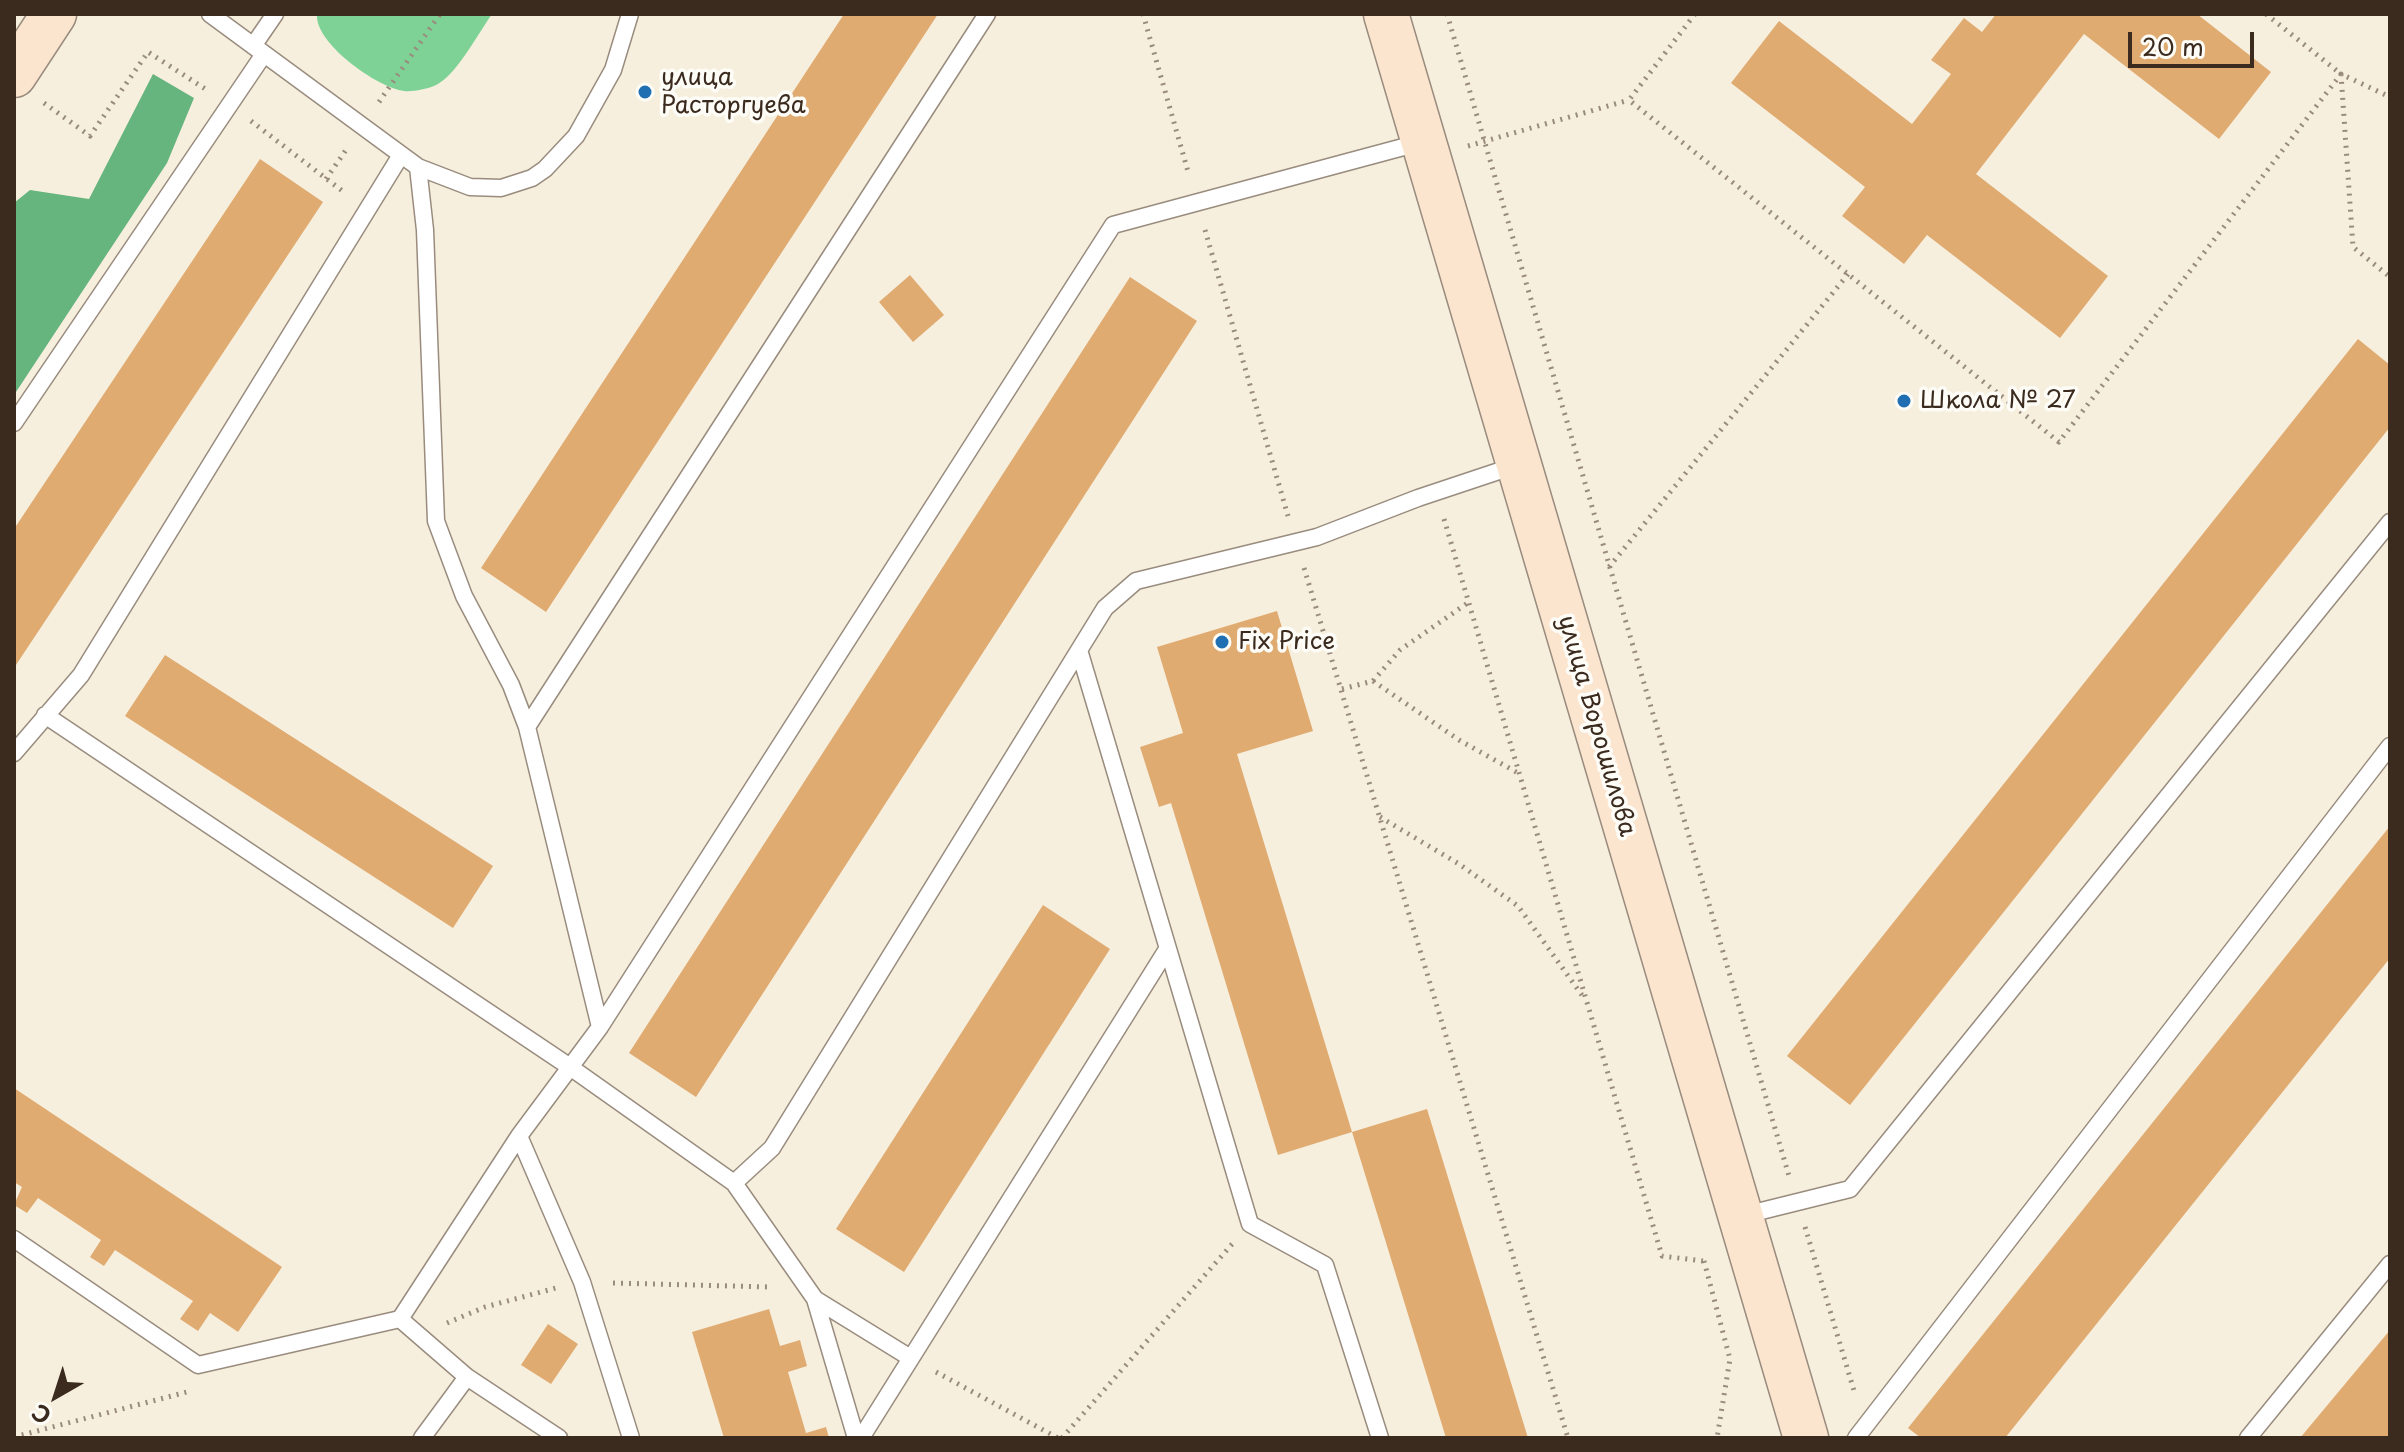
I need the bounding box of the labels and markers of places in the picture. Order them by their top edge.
place label: улица Расторгуева [661,64,806,120]
marker: улица Расторгуева [636,83,654,101]
place label: Школа № 27 [1920,387,2076,415]
marker: Школа № 27 [1895,392,1913,410]
place label: Fix Price [1238,628,1335,656]
marker: Fix Price [1213,633,1231,651]

